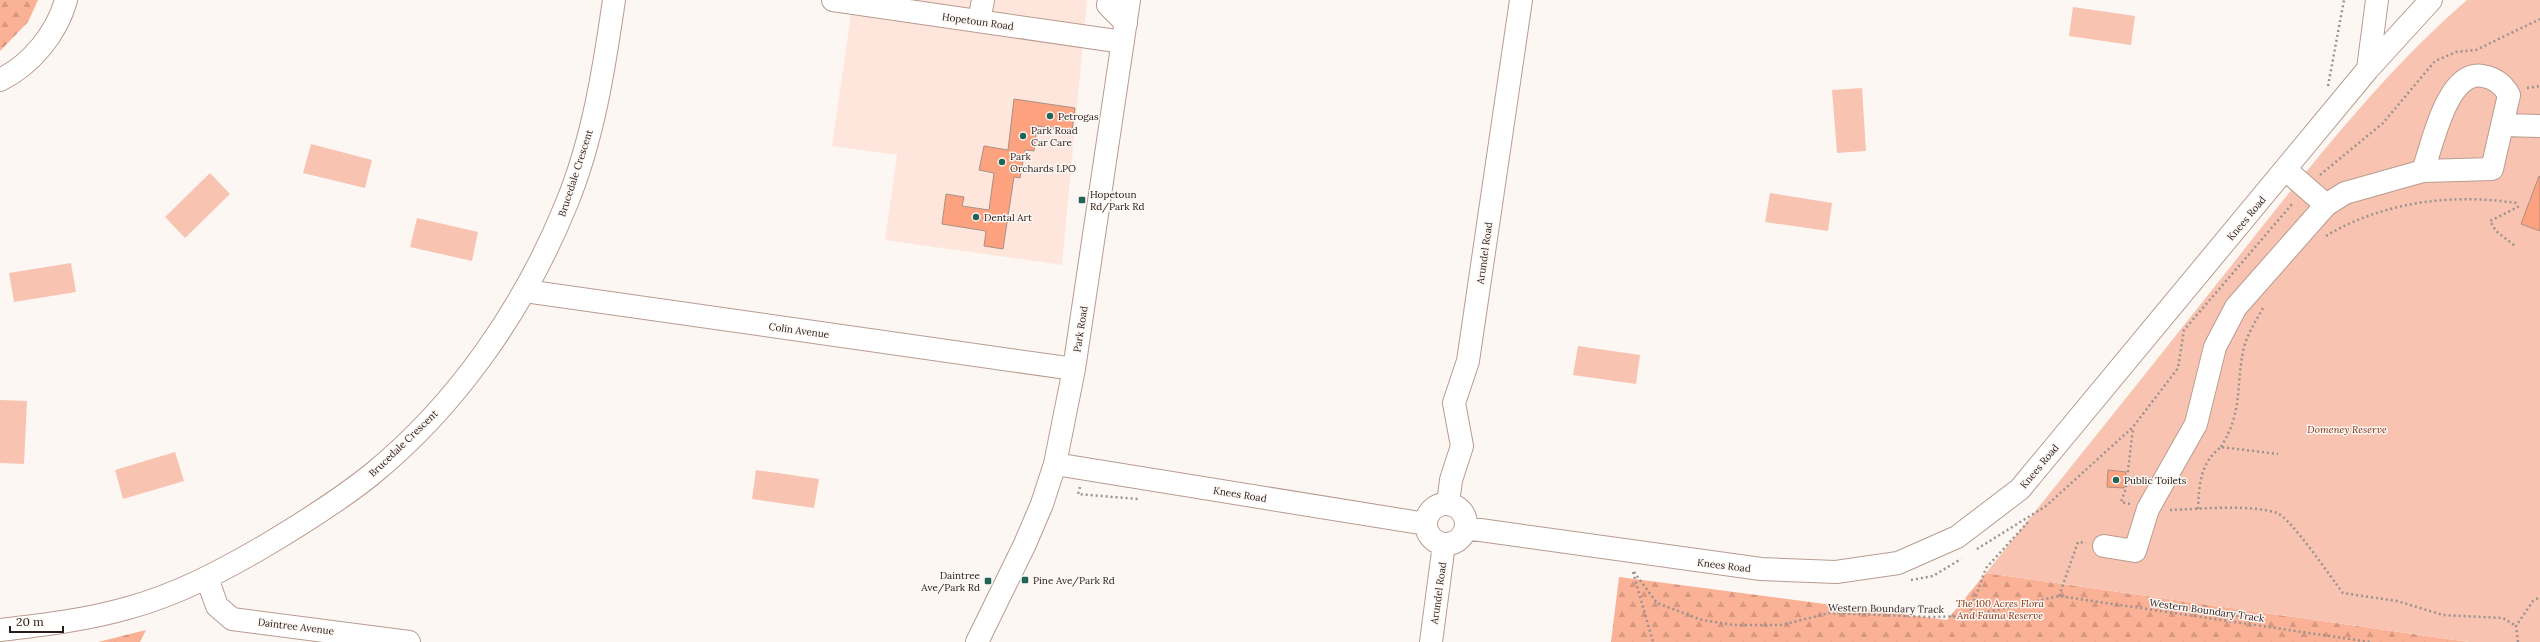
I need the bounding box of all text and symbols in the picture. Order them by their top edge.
street label: Hopetoun Road [941,10,1015,33]
place label: Petrogas [1058,110,1099,123]
marker: Petrogas [1045,111,1055,121]
place label: Park Road Car Care [1031,124,1078,149]
street label: Brucedale Crescent [555,128,596,218]
marker: Park Road Car Care [1018,131,1028,141]
place label: Park Orchards LPO [1010,150,1076,175]
marker: Park Orchards LPO [997,157,1007,167]
place label: Hopetoun Rd/Park Rd [1090,188,1145,213]
street label: Knees Road [2224,193,2269,243]
marker: Hopetoun Rd/Park Rd [1077,195,1087,205]
place label: Dental Art [984,211,1032,224]
marker: Dental Art [971,212,981,222]
street label: Arundel Road [1474,221,1495,286]
street label: Park Road [1070,305,1091,353]
street label: Colin Avenue [768,320,831,341]
street label: Brucedale Crescent [366,407,441,480]
park label: Domeney Reserve [2307,423,2387,436]
street label: Knees Road [2017,441,2062,491]
place label: Public Toilets [2124,474,2187,487]
marker: Public Toilets [2111,475,2121,485]
street label: Knees Road [1212,484,1268,505]
street label: Knees Road [1696,556,1752,575]
street label: Arundel Road [1428,561,1449,626]
place label: Daintree Ave/Park Rd [920,569,981,594]
place label: Pine Ave/Park Rd [1033,574,1115,587]
marker: Pine Ave/Park Rd [1020,575,1030,585]
marker: Daintree Ave/Park Rd [983,576,993,586]
street label: Western Boundary Track [2149,596,2266,625]
park label: The 100 Acres Flora And Fauna Reserve [1956,597,2044,622]
street label: Western Boundary Track [1828,601,1945,616]
scale bar [10,608,63,634]
text: 20 m [16,614,44,629]
street label: Daintree Avenue [257,615,335,638]

